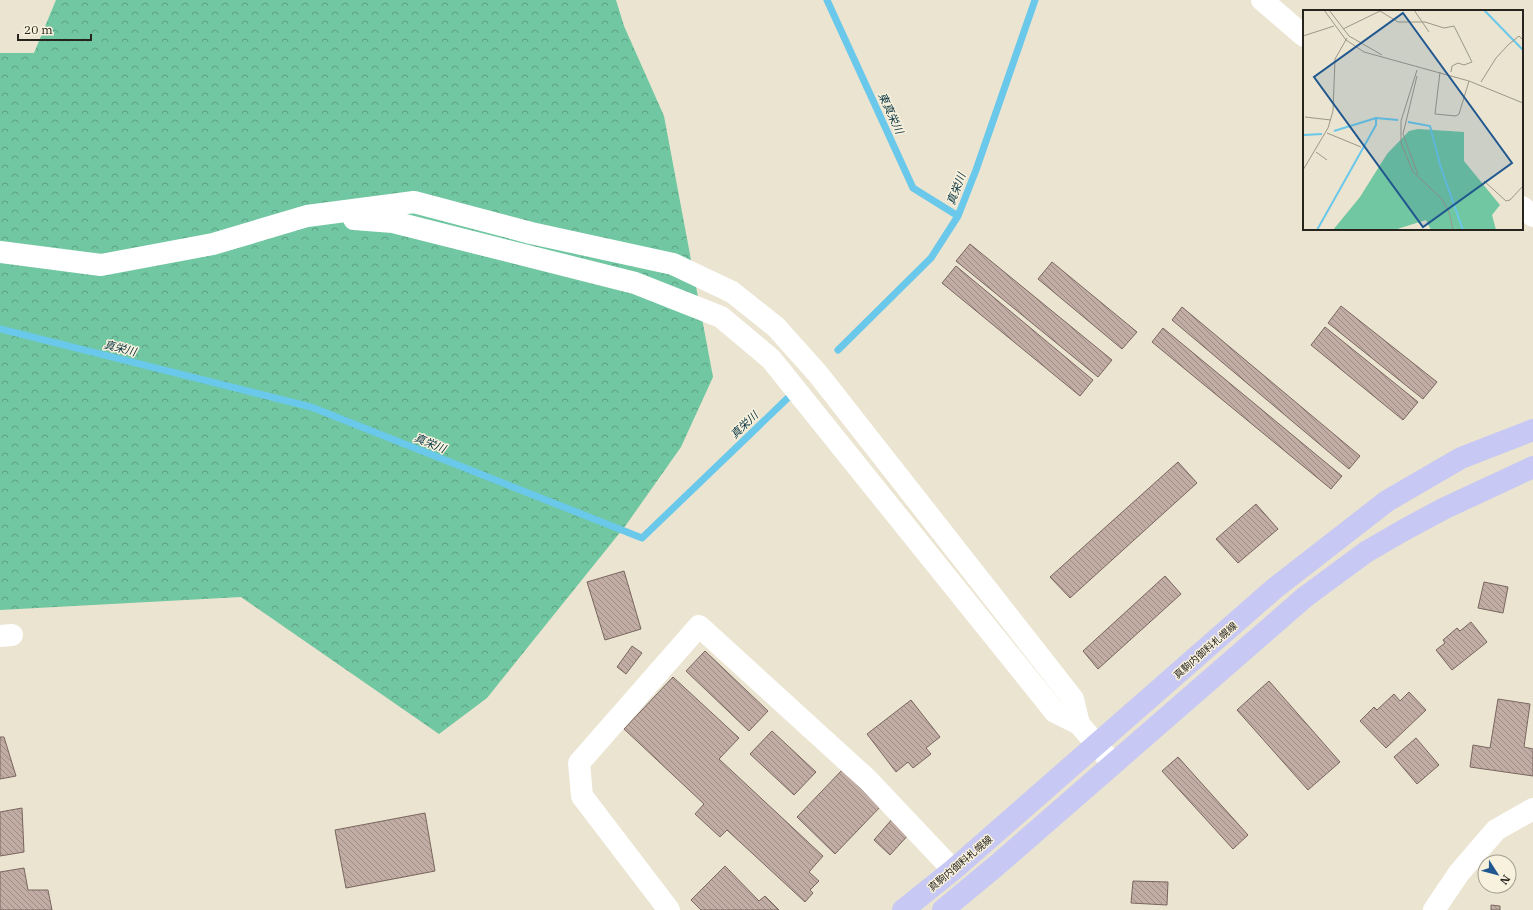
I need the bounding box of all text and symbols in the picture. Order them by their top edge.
inset map [1303,10,1523,230]
scale bar [18,16,91,42]
text: 20 m [24,22,53,37]
water label: 東真栄川 [875,90,907,137]
water label: 真栄川 [944,170,969,207]
water label: 真栄川 [102,337,139,359]
water label: 真栄川 [727,408,761,441]
water label: 真栄川 [412,430,449,456]
street label: 真駒内御料札幌線 [1171,619,1240,682]
street label: 真駒内御料札幌線 [926,833,995,894]
north arrow [1477,854,1517,894]
text: N [1497,872,1513,888]

